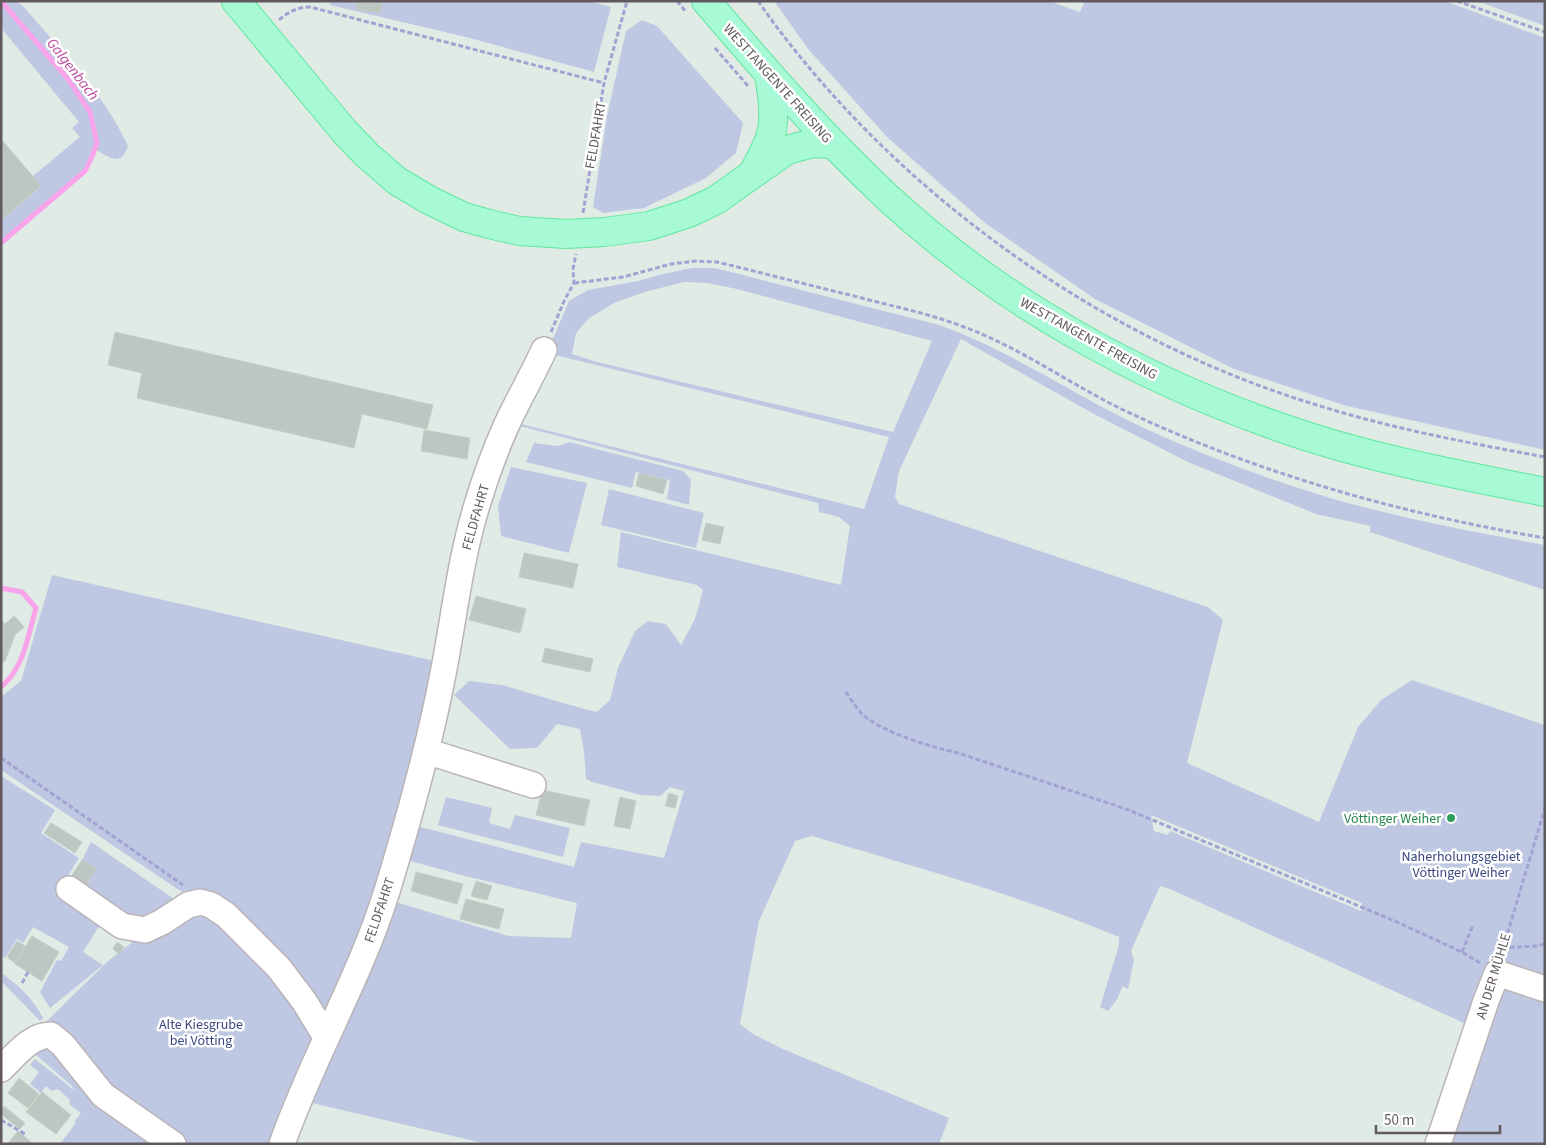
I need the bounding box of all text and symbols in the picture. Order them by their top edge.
street label: WESTTANGENTE FREISING [718,20,836,148]
water label: Galgenbach [42,34,104,105]
street label: FELDFAHRT [580,99,612,170]
street label: WESTTANGENTE FREISING [1016,293,1161,385]
street label: FELDFAHRT [457,481,495,553]
place label: Vöttinger Weiher [1344,809,1441,829]
marker: Vöttinger Weiher [1445,812,1457,824]
park label: Naherholungsgebiet Vöttinger Weiher [1401,847,1521,883]
street label: FELDFAHRT [359,874,401,946]
street label: AN DER MÜHLE [1471,931,1516,1022]
park label: Alte Kiesgrube bei Vötting [159,1015,243,1051]
scale bar [1376,1102,1500,1134]
text: 50 m [1384,1110,1414,1131]

